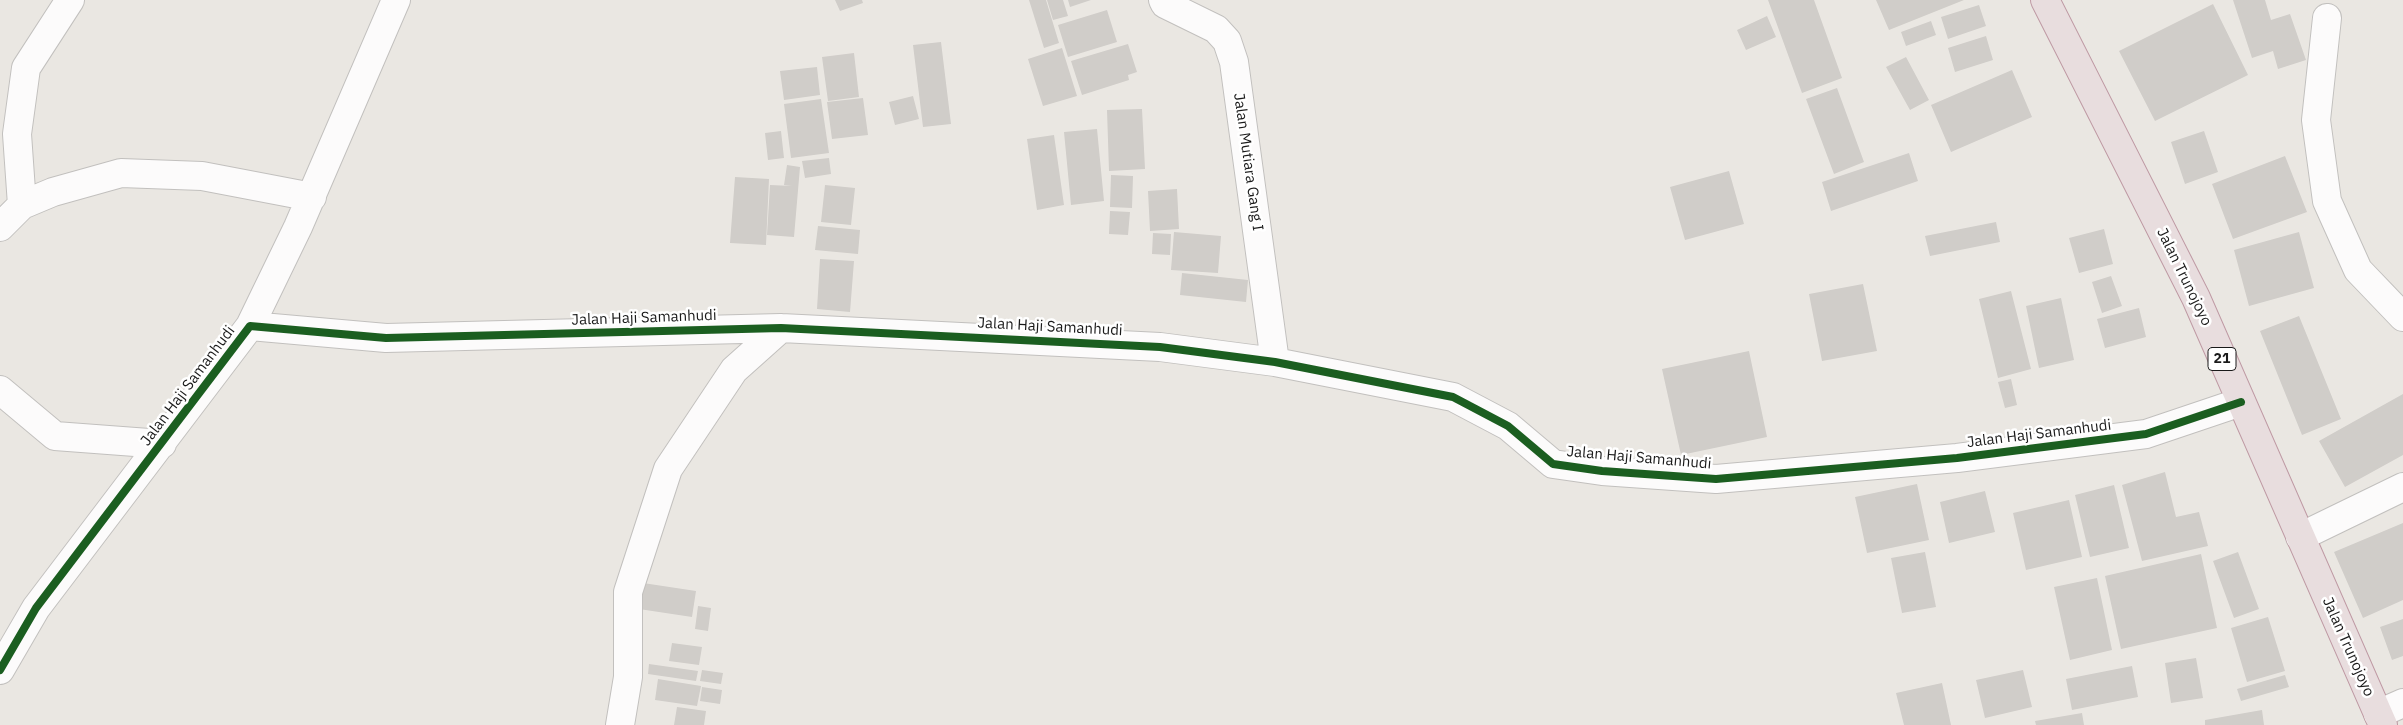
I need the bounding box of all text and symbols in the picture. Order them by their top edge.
street label: Jalan Mutiara Gang I [1229,92,1267,232]
street label: Jalan Trunojoyo [2153,225,2215,329]
street label: Jalan Haji Samanhudi [571,306,717,330]
street label: Jalan Haji Samanhudi [977,314,1123,340]
street label: Jalan Haji Samanhudi [137,323,239,449]
road number: 21 [2208,348,2236,370]
street label: Jalan Haji Samanhudi [1966,416,2112,452]
street label: Jalan Haji Samanhudi [1566,443,1712,473]
street label: Jalan Trunojoyo [2318,595,2378,699]

